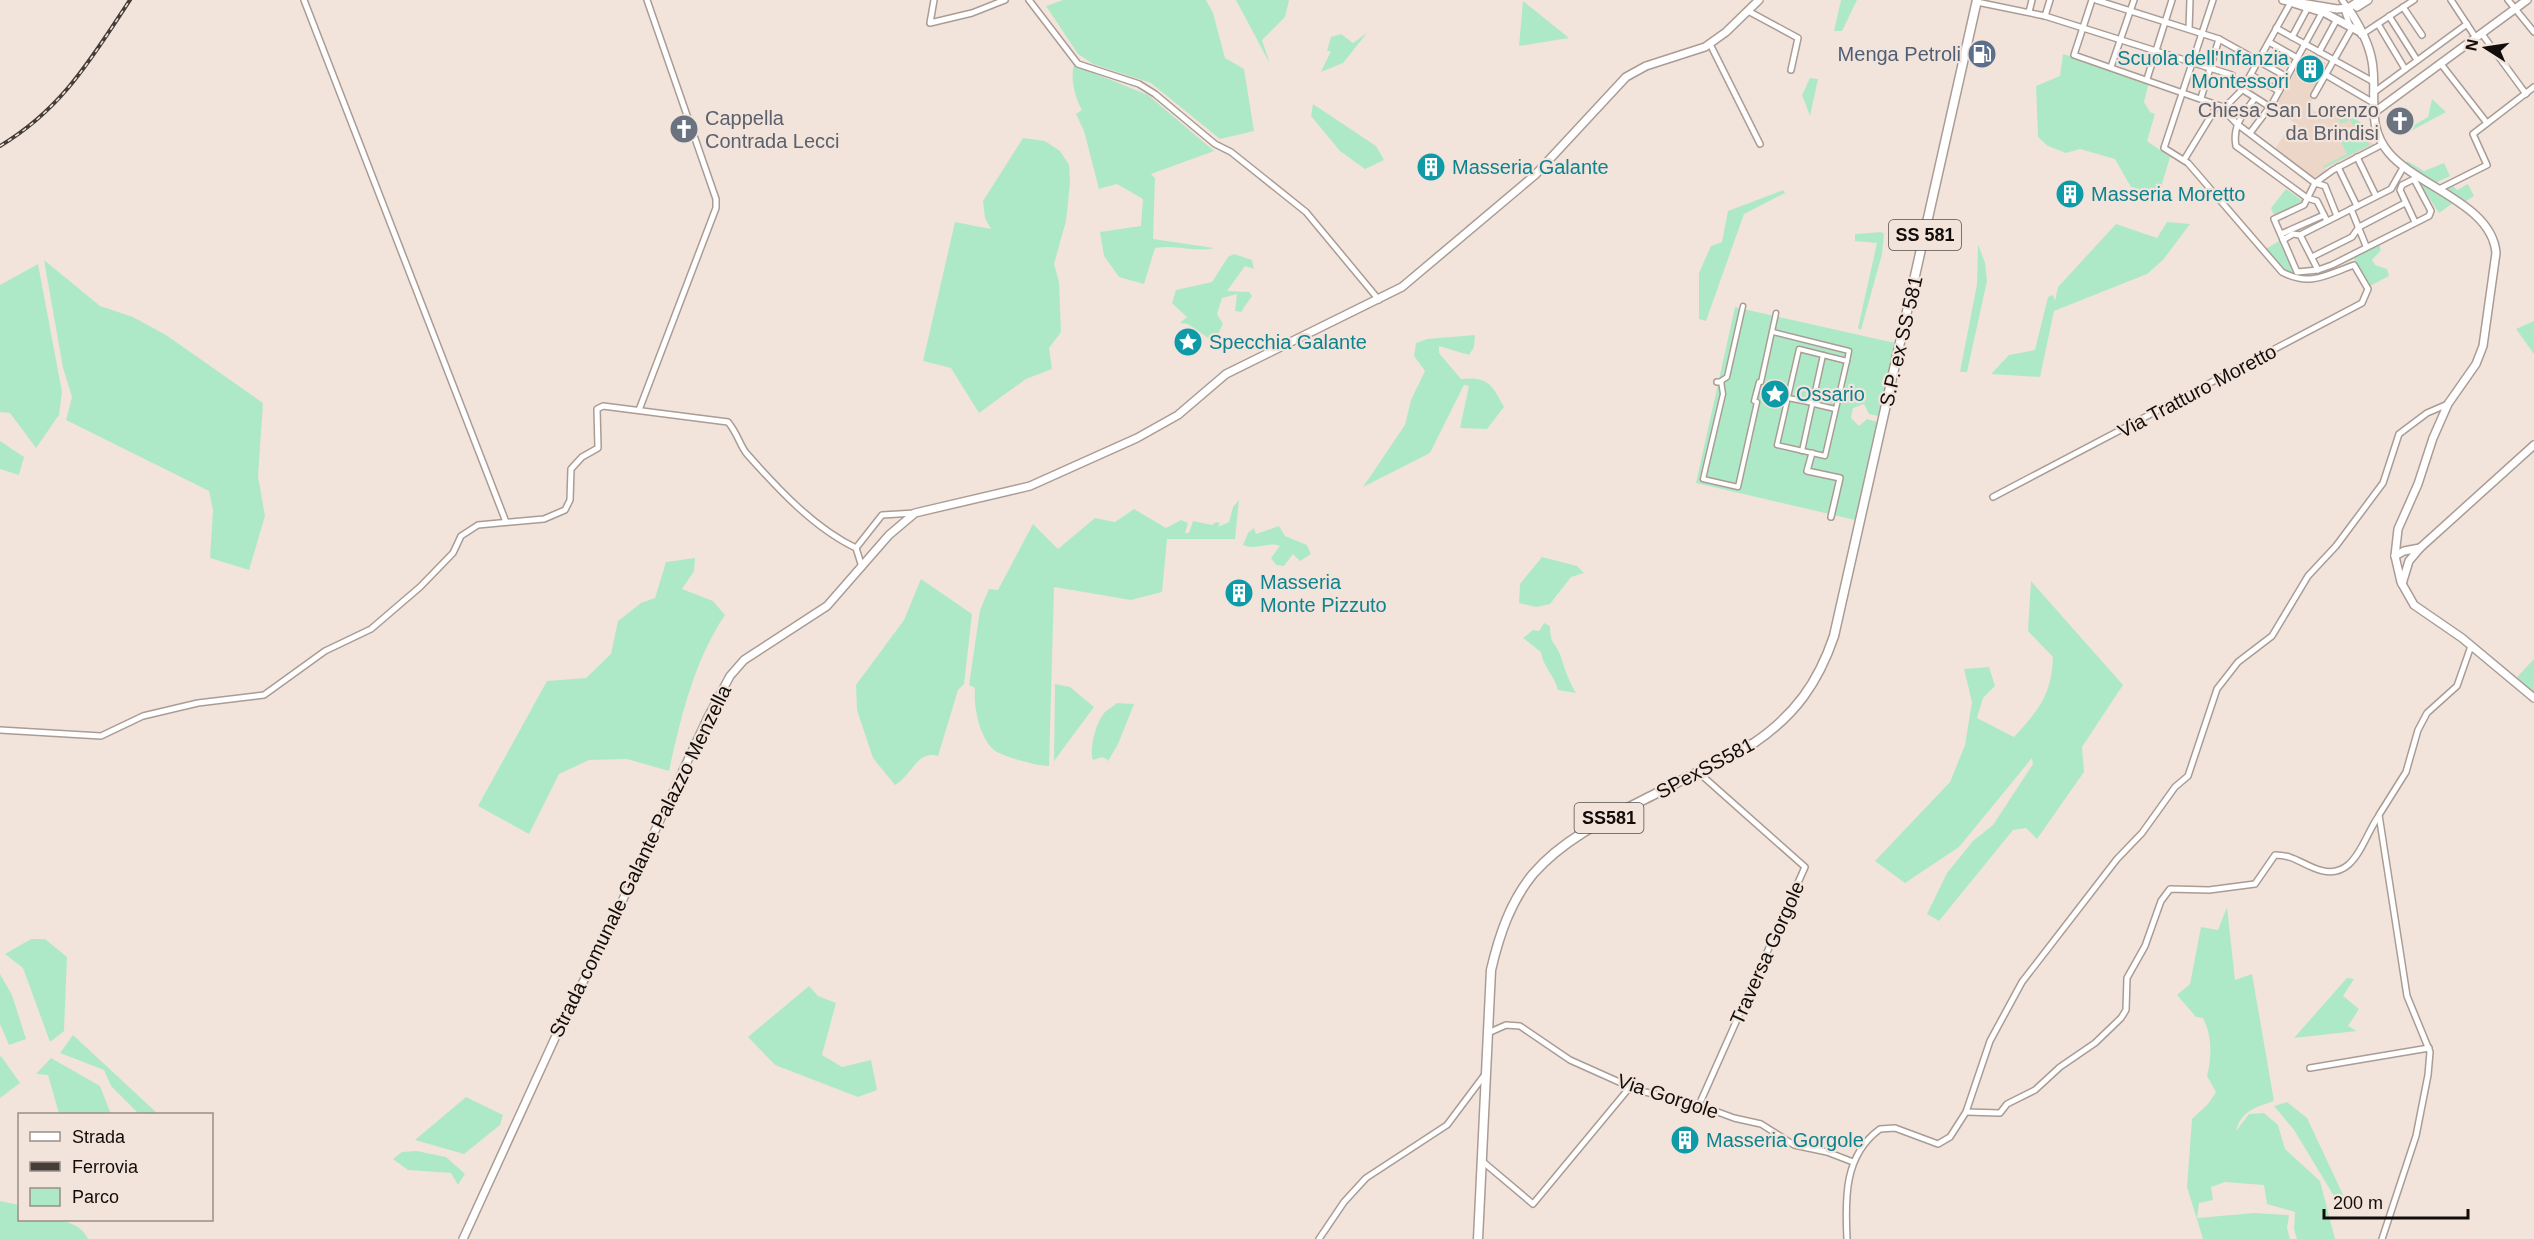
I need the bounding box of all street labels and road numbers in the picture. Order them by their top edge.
road number: SS 581 [1889,220,1961,250]
street label: S.P. ex SS 581 [1875,274,1927,408]
street label: Via Tratturo Moretto [2114,340,2280,442]
street label: Strada comunale Galante Palazzo Menzella [545,681,736,1041]
street label: SPexSS581 [1652,733,1758,803]
road number: SS581 [1574,803,1644,833]
street label: Traversa Gorgole [1725,878,1809,1028]
street label: Via Gorgole [1615,1069,1721,1123]

